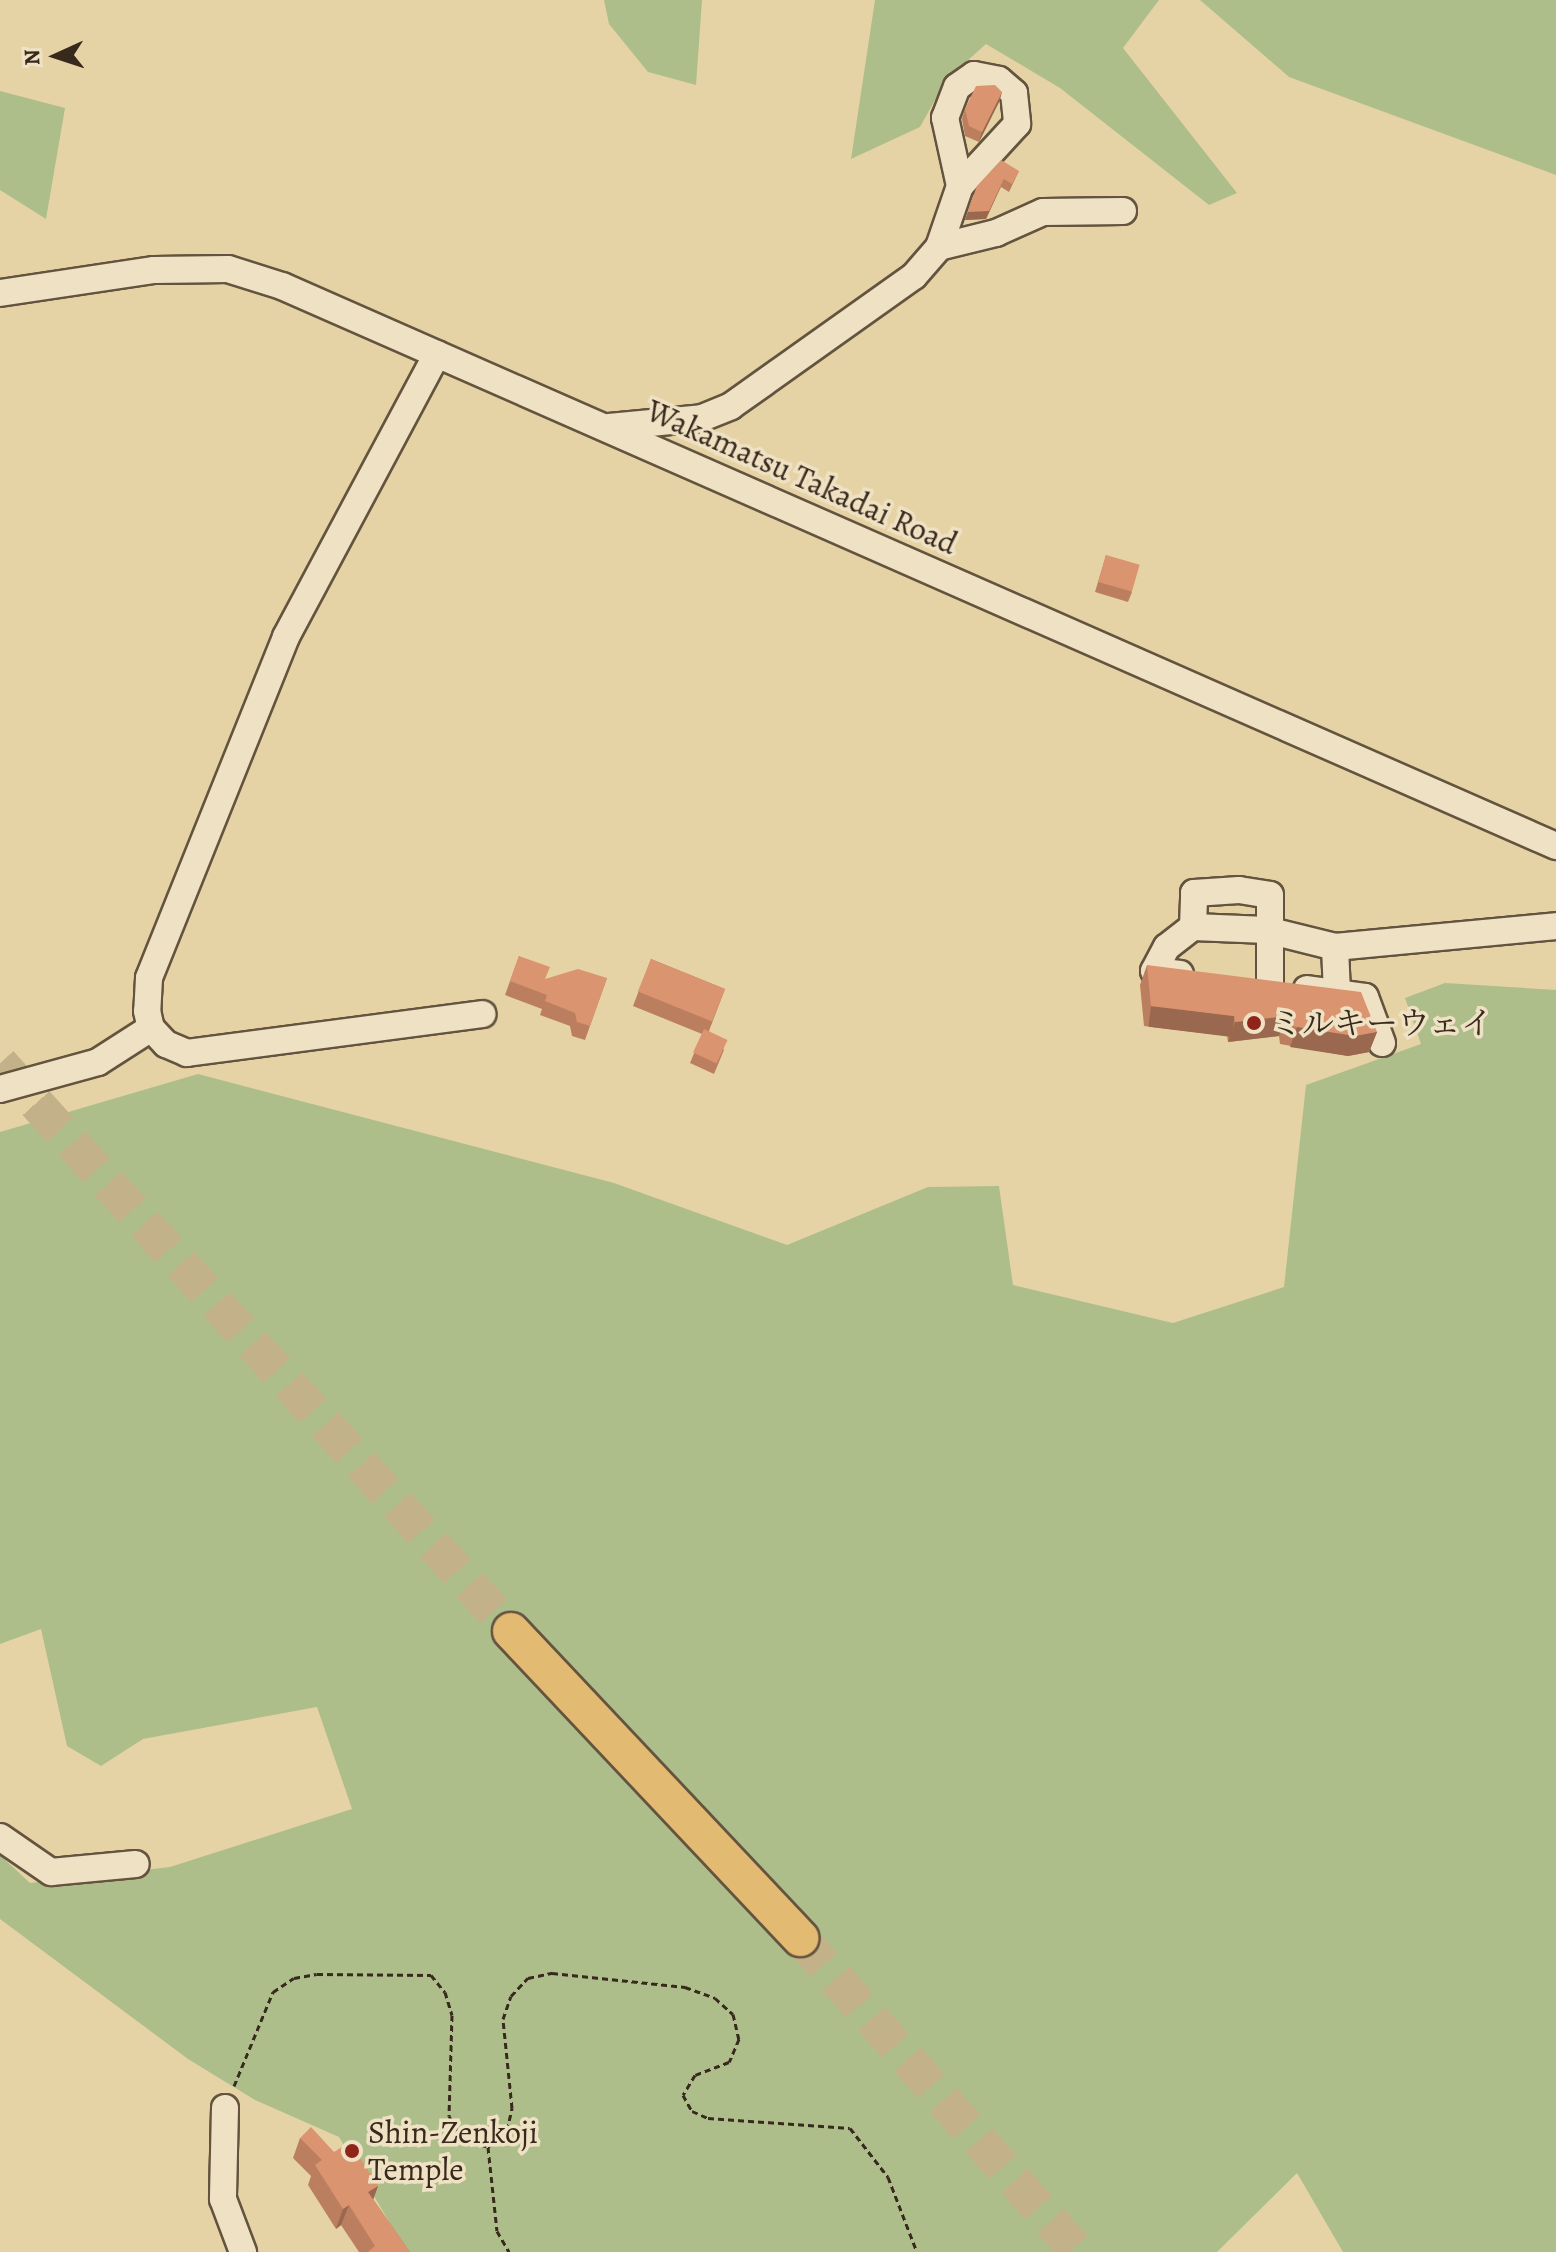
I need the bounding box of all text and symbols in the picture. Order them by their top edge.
north arrow [16,16,96,96]
text: N [17,48,47,66]
street label: Wakamatsu Takadai Road [641,391,963,563]
place label: ミルキーウェイ [1270,1004,1494,1042]
marker: ミルキーウェイ [1245,1014,1263,1032]
place label: Shin-Zenkoji Temple [368,2114,538,2189]
marker: Shin-Zenkoji Temple [343,2142,361,2160]

